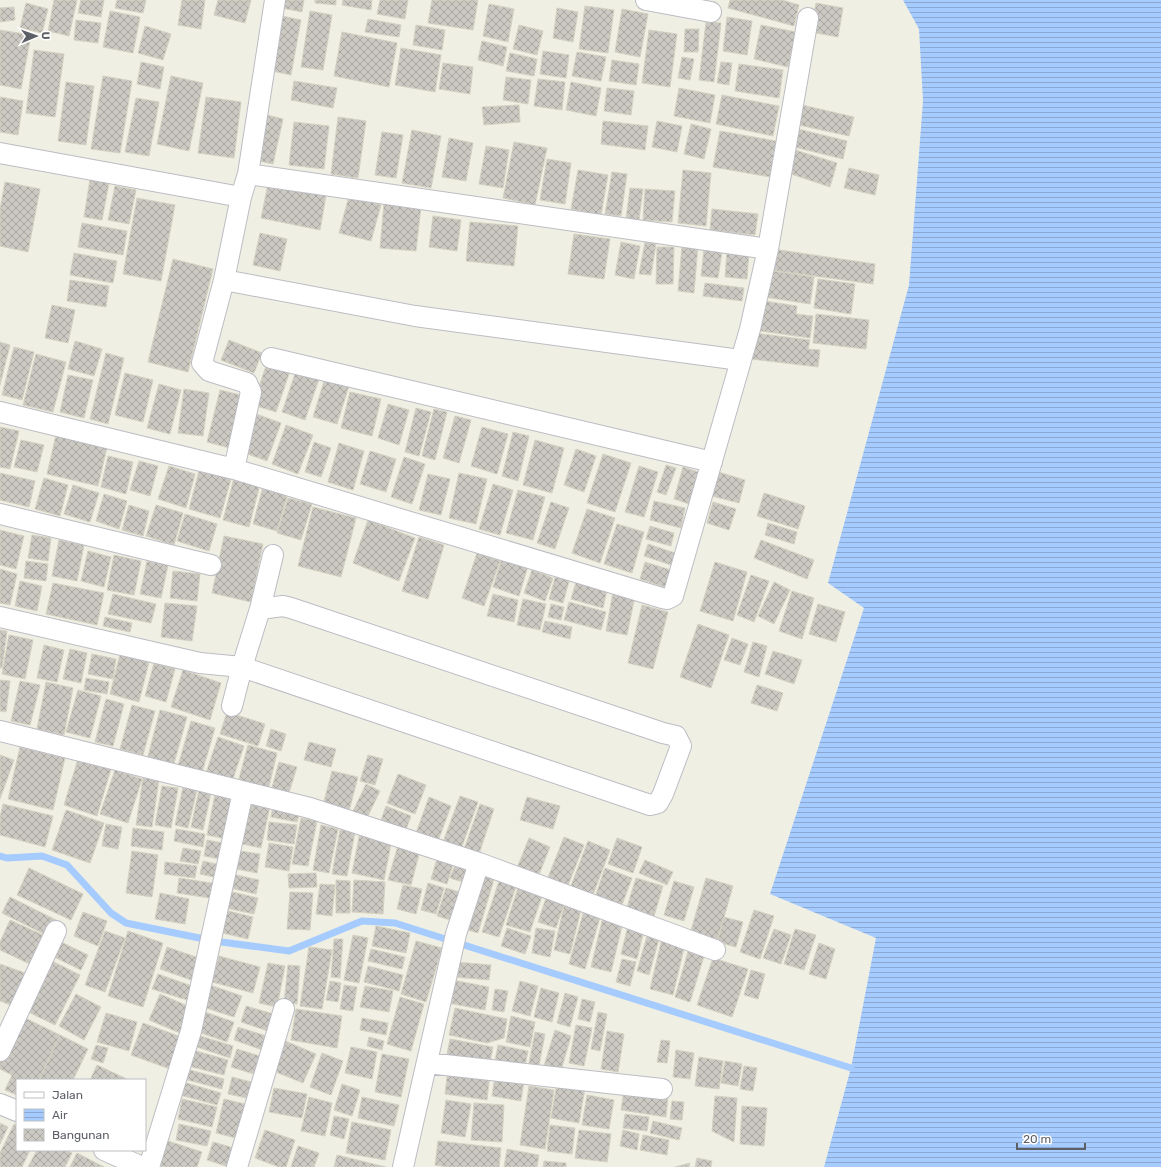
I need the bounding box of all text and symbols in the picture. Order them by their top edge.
north arrow [16,16,56,56]
text: U [39,31,52,40]
legend [16,1079,146,1151]
text: Jalan [52,1088,83,1102]
text: Air [52,1108,68,1122]
scale bar [1017,1125,1085,1151]
text: Bangunan [52,1128,109,1142]
text: 20 m [1023,1132,1051,1146]

